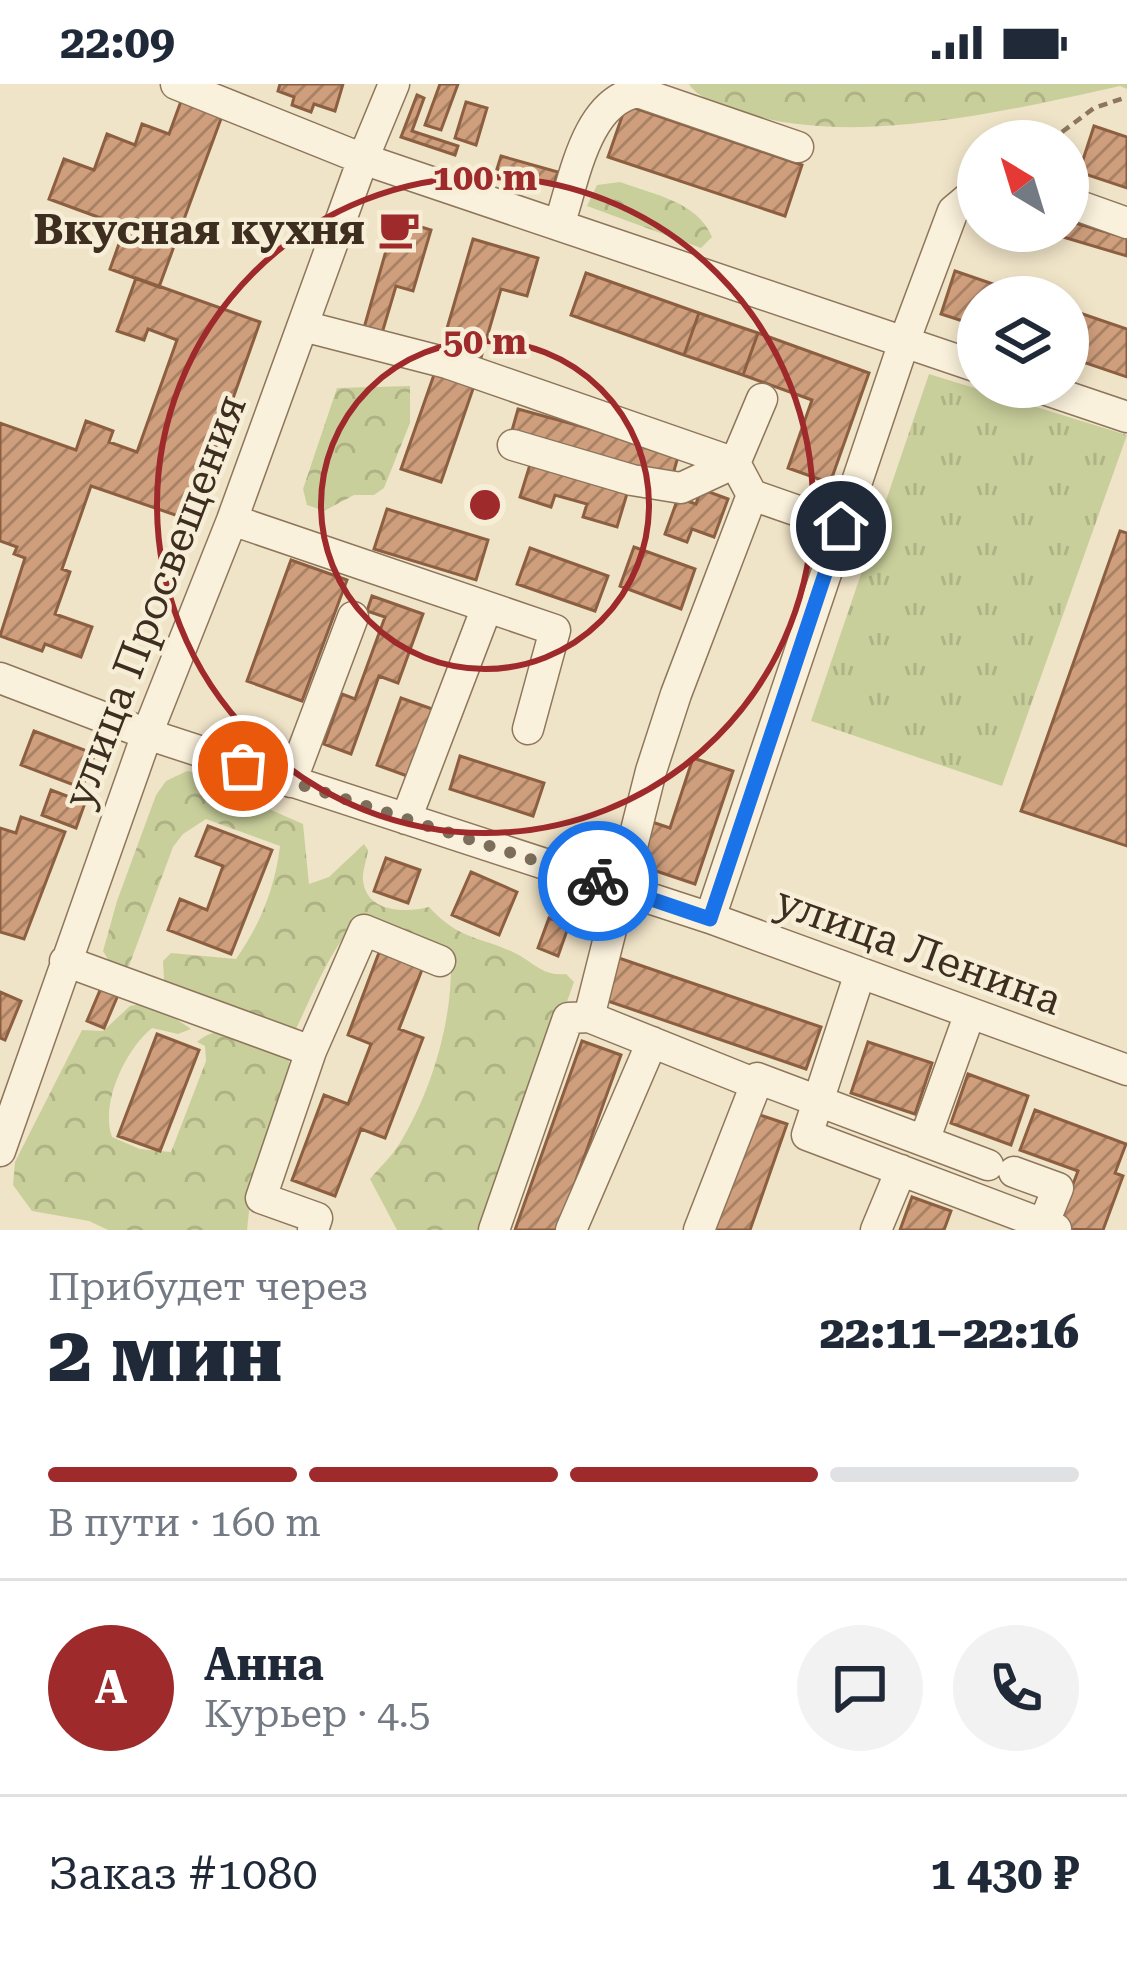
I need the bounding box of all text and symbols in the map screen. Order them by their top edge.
text: 22:09 [60,16,175,69]
north arrow [957,120,1089,252]
map controls [957,120,1089,408]
text: 100 m [433,157,537,199]
place label: Вкусная кухня [34,205,365,254]
cafe icon: Вкусная кухня [376,206,422,252]
button: layers [957,276,1089,408]
text: 50 m [443,321,527,363]
street label: улица Просвещения [53,388,256,814]
pin [790,475,892,577]
centre of rings [464,484,506,526]
icon: home [808,493,874,559]
pin [192,715,294,817]
icon: bag [210,733,276,799]
courier [538,821,658,941]
icon: bike [565,848,631,914]
street label: улица Ленина [769,876,1068,1025]
text: Прибудет через [48,1264,368,1310]
text: 22:11–22:16 [820,1306,1079,1359]
text: 2 мин [48,1309,282,1400]
text: В пути · 160 m [48,1500,321,1546]
button: chat [797,1625,923,1751]
button: phone [953,1625,1079,1751]
text: Анна [204,1638,324,1691]
text: А [95,1661,127,1714]
text: Курьер · 4.5 [204,1691,431,1737]
text: Заказ #1080 [48,1847,318,1900]
text: 1 430 ₽ [930,1847,1079,1900]

